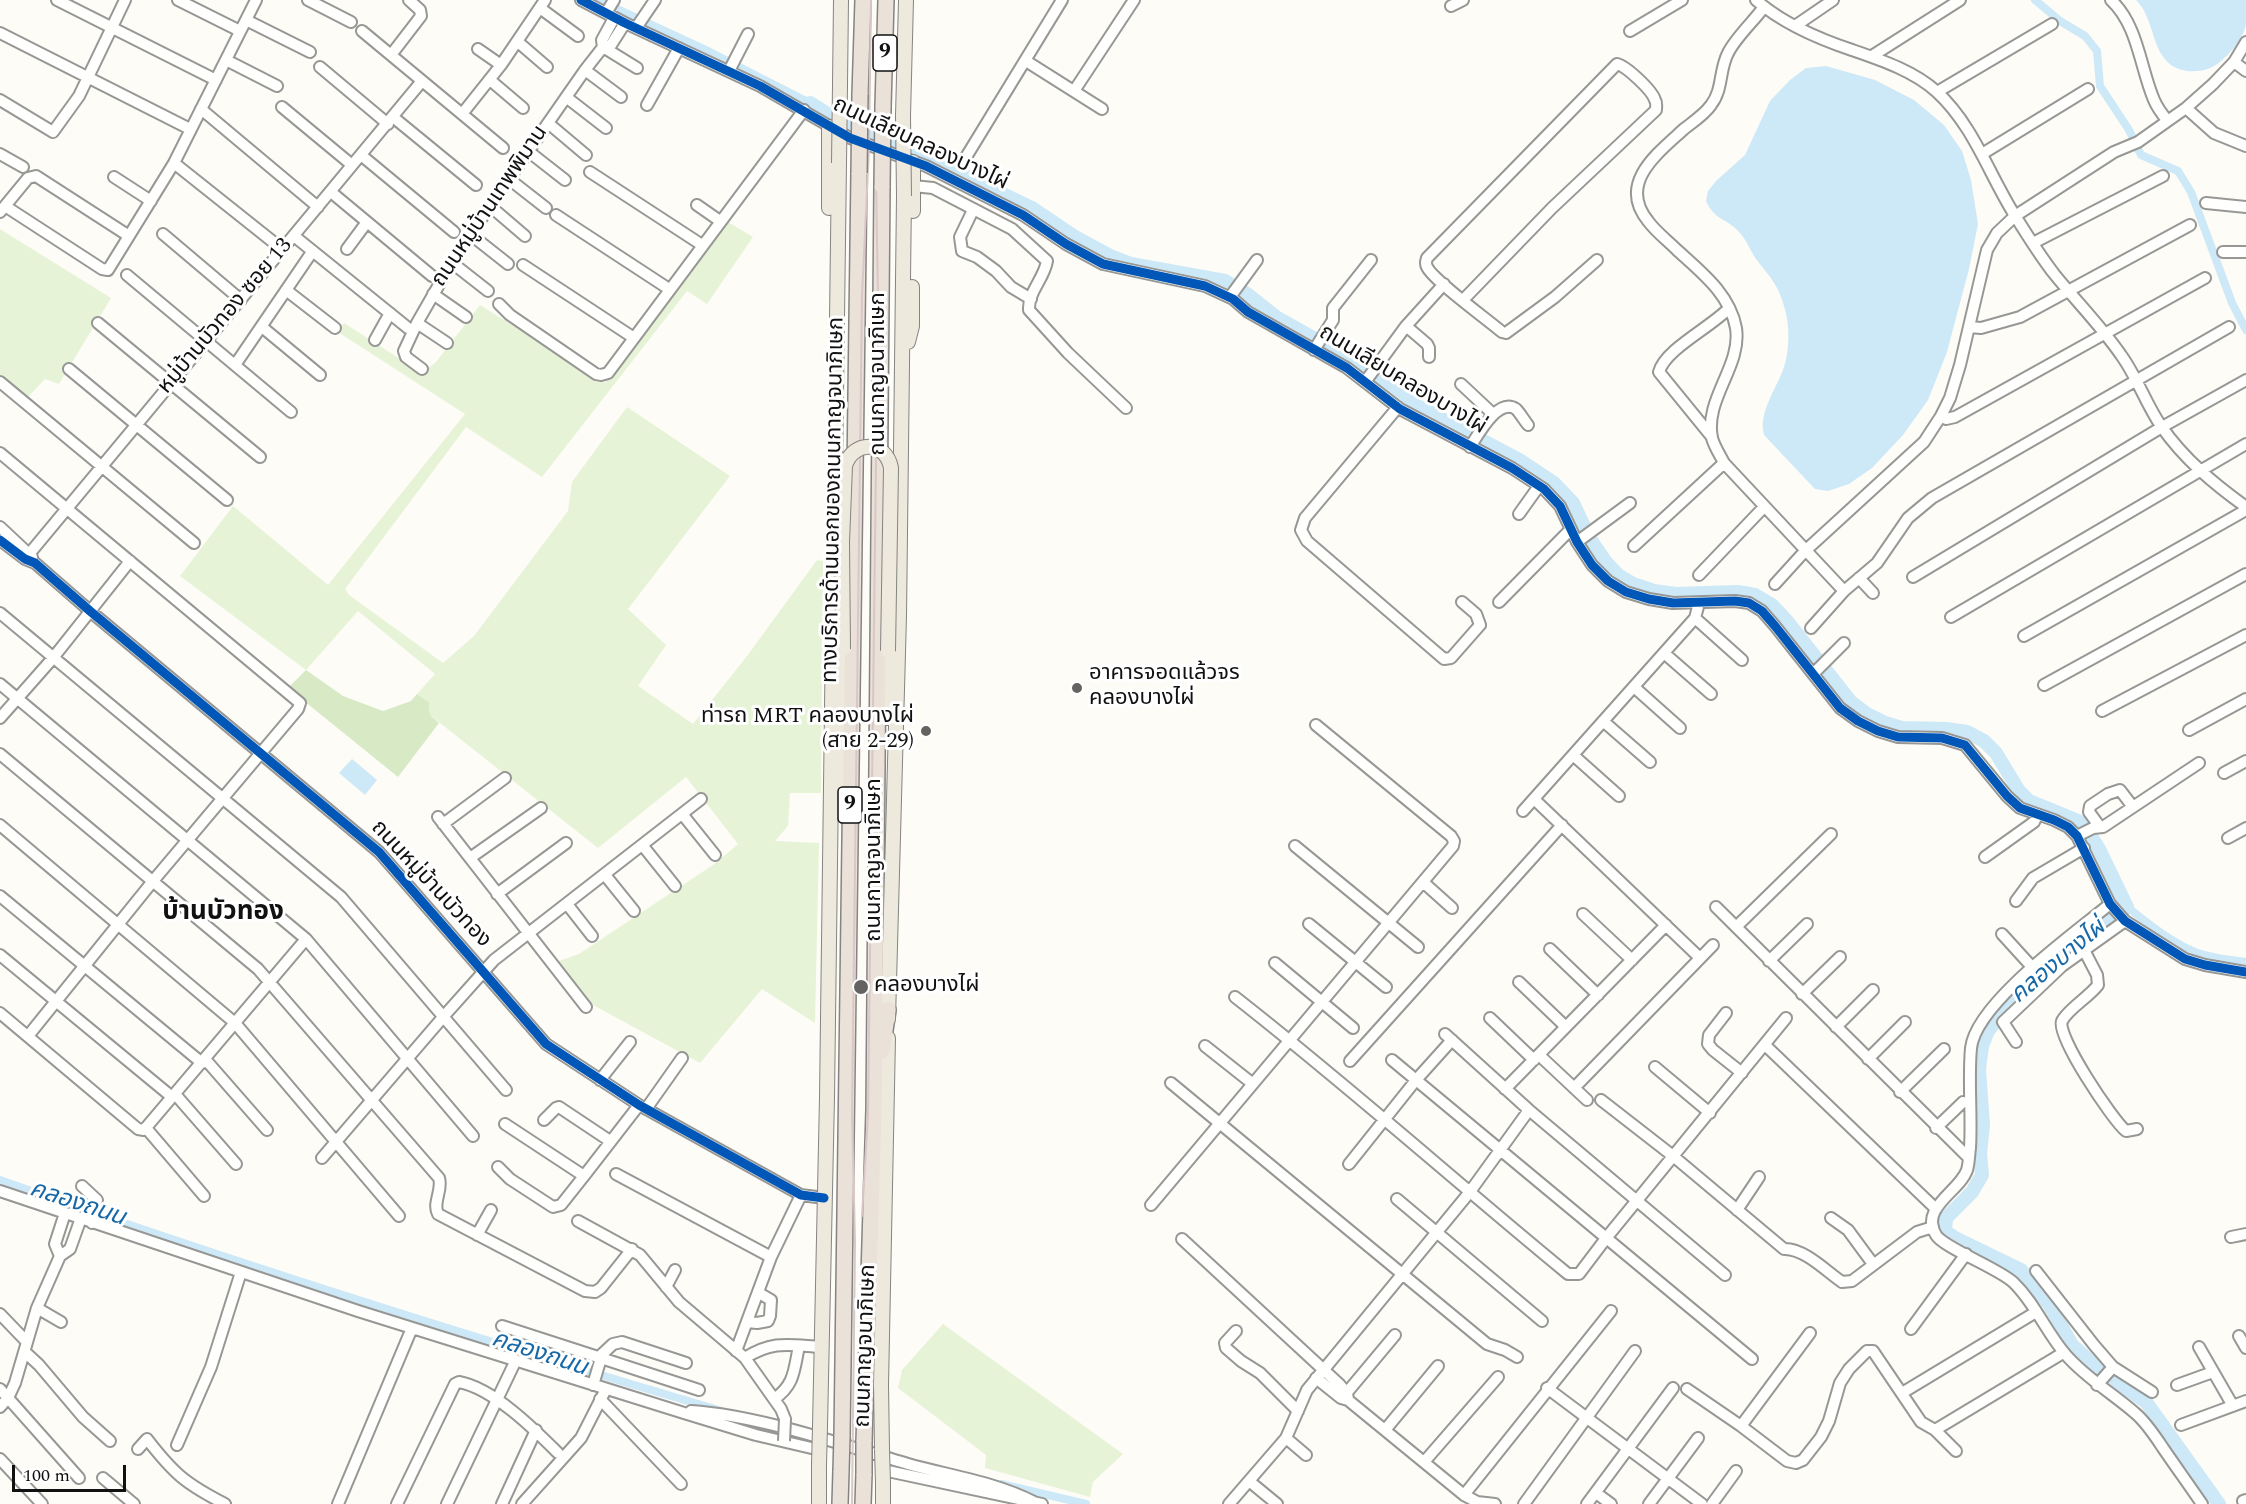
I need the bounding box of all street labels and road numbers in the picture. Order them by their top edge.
road number: 9 [873,35,897,71]
street label: ถนนเลียบคลองบางไผ่ [828,93,1012,197]
street label: ถนนหมู่บ้านเทพพิมาน [427,121,555,293]
street label: หมู่บ้านบัวทอง ซอย 13 [153,234,299,400]
street label: ถนนกาญจนาภิเษก [867,292,893,456]
street label: ทางบริการด้านนอกของถนนกาญจนาภิเษก [819,317,851,683]
street label: ถนนเลียบคลองบางไผ่ [1313,321,1491,441]
street label: ถนนกาญจนาภิเษก [863,778,889,942]
road number: 9 [838,787,862,823]
street label: ถนนหมู่บ้านบัวทอง [364,816,496,954]
street label: ถนนกาญจนาภิเษก [851,1264,883,1428]

